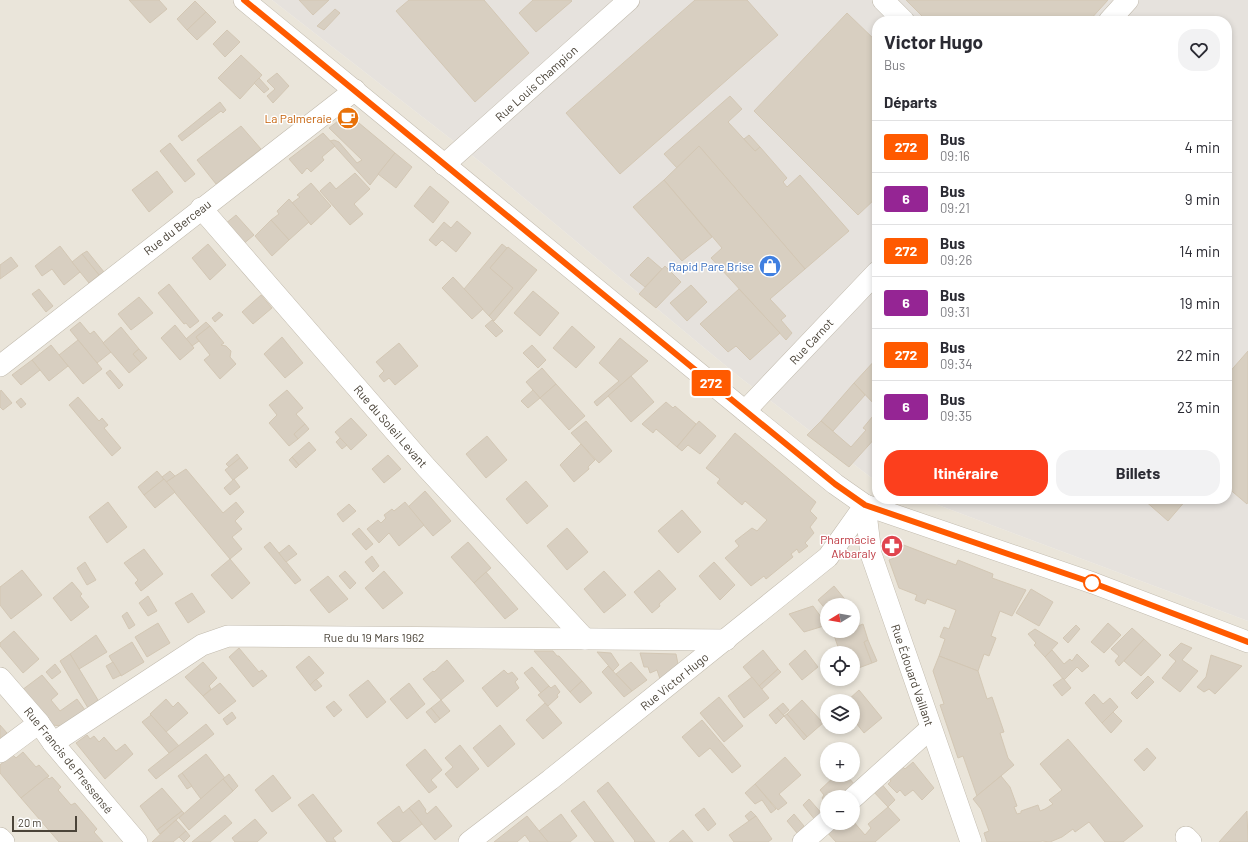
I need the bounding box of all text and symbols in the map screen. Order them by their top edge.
button: heart [1178,29,1220,71]
text: Victor Hugo [884,30,983,53]
street label: Rue Louis Champion [492,42,580,124]
text: Bus [884,57,905,73]
text: Départs [884,93,937,111]
cafe icon: La Palmeraie [335,105,361,131]
place label: La Palmeraie [265,111,332,125]
text: Bus [940,130,965,148]
text: 272 [895,138,917,155]
text: 4 min [1184,138,1220,156]
text: 09:16 [940,148,970,164]
text: Bus [940,182,965,200]
text: 6 [902,190,910,207]
text: 9 min [1185,190,1220,208]
street label: Rue du Berceau [141,196,213,258]
text: 09:21 [940,200,970,216]
text: Bus [940,234,965,252]
text: 272 [895,242,917,259]
text: 14 min [1179,242,1220,260]
text: 09:26 [940,252,972,268]
shop icon: Rapid Pare Brise [757,253,783,279]
place label: Rapid Pare Brise [668,259,754,273]
text: Bus [940,286,965,304]
text: 6 [902,294,910,311]
text: 19 min [1180,294,1220,312]
text: 09:31 [940,304,970,320]
street label: Rue Carnot [786,315,836,367]
text: Bus [940,338,965,356]
text: 272 [895,346,917,363]
text: 22 min [1177,346,1220,364]
text: 09:34 [940,356,972,372]
line badge: 272 [688,370,734,396]
text: 272 [700,374,722,391]
street label: Rue du Soleil Levant [351,382,431,470]
text: Bus [940,390,965,408]
text: 6 [902,398,910,415]
text: 23 min [1177,398,1220,416]
text: 09:35 [940,408,972,424]
button: Itinéraire [884,450,1048,496]
button: Billets [1056,450,1220,496]
place label: Pharmacie Akbaraly [820,532,876,560]
pharmacy icon: Pharmacie Akbaraly [879,533,905,559]
unlabelled marker [1083,574,1101,592]
north arrow [820,598,860,638]
map controls [820,598,860,830]
street label: Rue Édouard Vaillant [889,622,937,728]
street label: Rue du 19 Mars 1962 [323,630,425,644]
button: locate [820,646,860,686]
street label: Rue Victor Hugo [637,649,711,713]
button: layers [820,694,860,734]
street label: Rue Francis de Pressensé [22,704,116,816]
button: + [820,742,860,782]
button: − [820,790,860,830]
scale bar [12,814,77,833]
text: 20 m [18,816,41,829]

